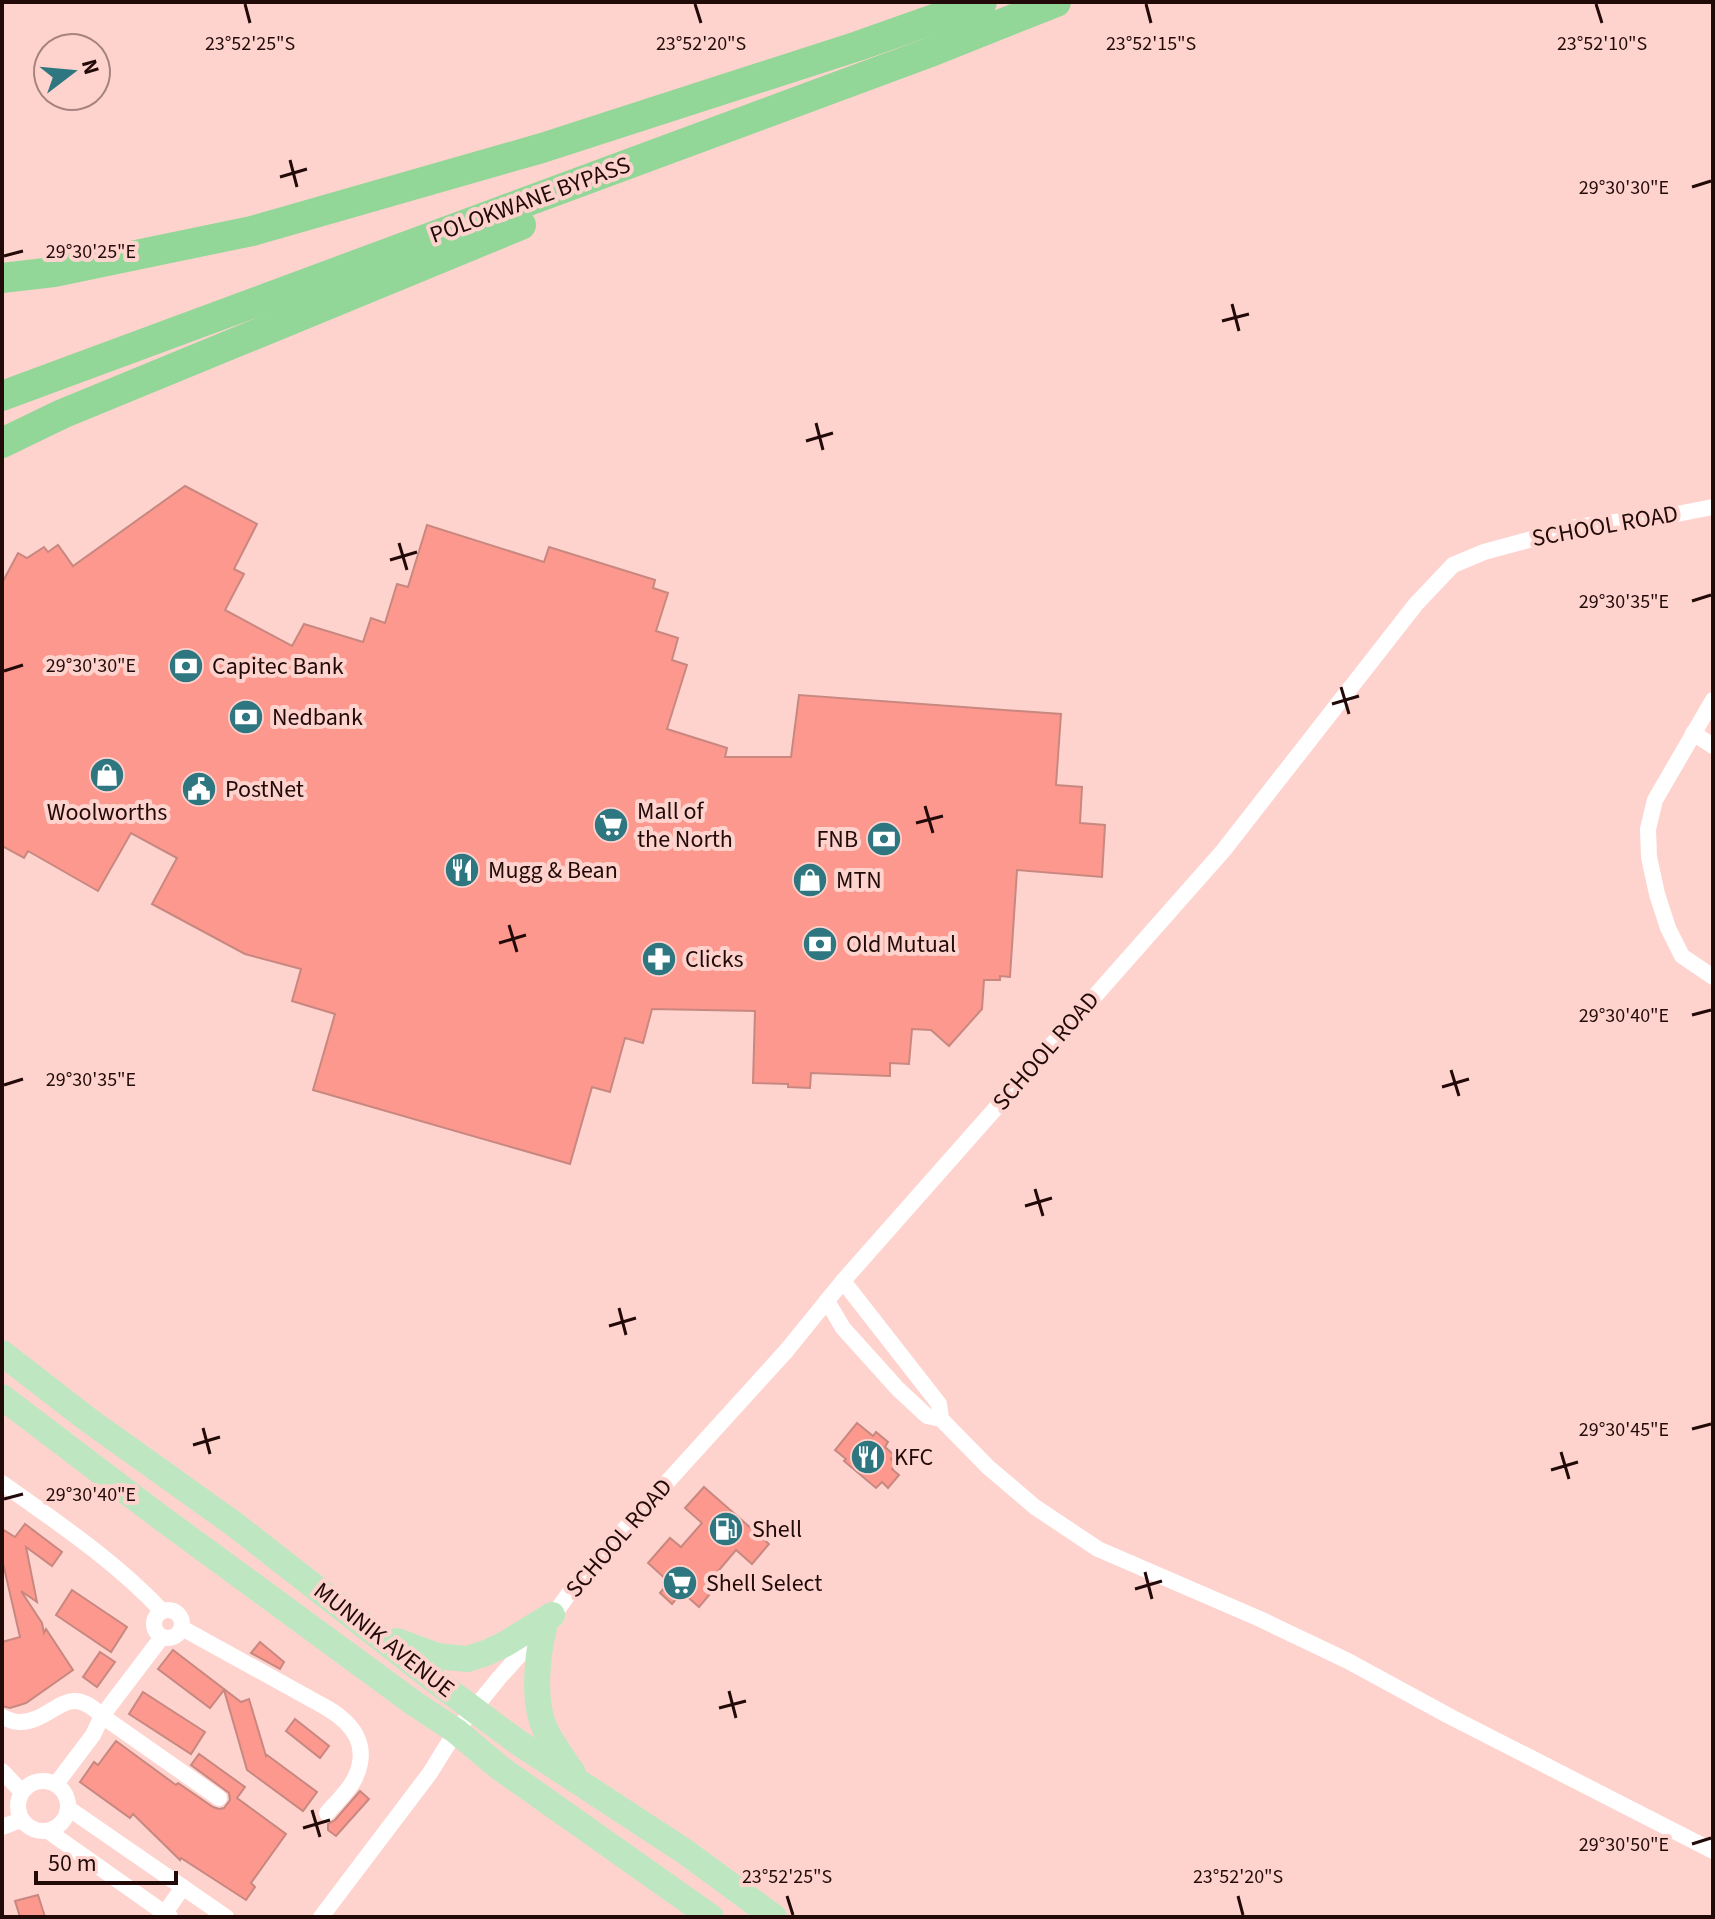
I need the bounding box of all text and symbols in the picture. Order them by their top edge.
text: 23°52'25"S [205,30,295,58]
text: 23°52'20"S [656,30,746,58]
text: 23°52'15"S [1106,30,1196,58]
text: 23°52'10"S [1557,30,1647,58]
north arrow [32,32,112,112]
text: N [73,55,108,78]
street label: POLOKWANE BYPASS [425,147,635,253]
text: 29°30'30"E [1579,174,1669,202]
text: 29°30'25"E [46,238,136,266]
street label: SCHOOL ROAD [1529,496,1681,556]
text: 29°30'35"E [1579,588,1669,616]
bank icon: Capitec Bank [167,647,205,685]
place label: Capitec Bank [212,649,344,684]
text: 29°30'30"E [46,652,136,680]
bank icon: Nedbank [227,698,265,736]
place label: Nedbank [272,700,363,735]
shop icon: Woolworths [88,756,126,794]
public building icon: PostNet [180,770,218,808]
place label: PostNet [225,772,304,807]
place label: Mall of the North [637,794,733,857]
place label: Woolworths [47,795,167,830]
supermarket icon: Mall of the North [592,806,630,844]
bank icon: FNB [865,820,903,858]
place label: FNB [817,822,858,857]
restaurant icon: Mugg & Bean [443,851,481,889]
place label: Mugg & Bean [488,853,618,888]
shop icon: MTN [791,861,829,899]
place label: MTN [836,863,882,898]
bank icon: Old Mutual [801,925,839,963]
place label: Old Mutual [846,927,956,962]
pharmacy icon: Clicks [640,940,678,978]
place label: Clicks [685,942,744,977]
street label: SCHOOL ROAD [984,984,1108,1118]
text: 29°30'40"E [1579,1002,1669,1030]
text: 29°30'35"E [46,1066,136,1094]
text: 29°30'45"E [1579,1416,1669,1444]
restaurant icon: KFC [849,1438,887,1476]
place label: KFC [894,1440,933,1475]
street label: SCHOOL ROAD [557,1471,681,1605]
text: 29°30'40"E [46,1481,136,1509]
fuel station icon: Shell [707,1510,745,1548]
place label: Shell [752,1512,802,1547]
supermarket icon: Shell Select [661,1564,699,1602]
place label: Shell Select [706,1566,822,1601]
street label: MUNNIK AVENUE [306,1574,462,1706]
text: 29°30'50"E [1579,1831,1669,1859]
scale bar [36,1835,176,1885]
text: 50 m [48,1846,97,1881]
text: 23°52'25"S [742,1863,832,1891]
text: 23°52'20"S [1193,1863,1283,1891]

